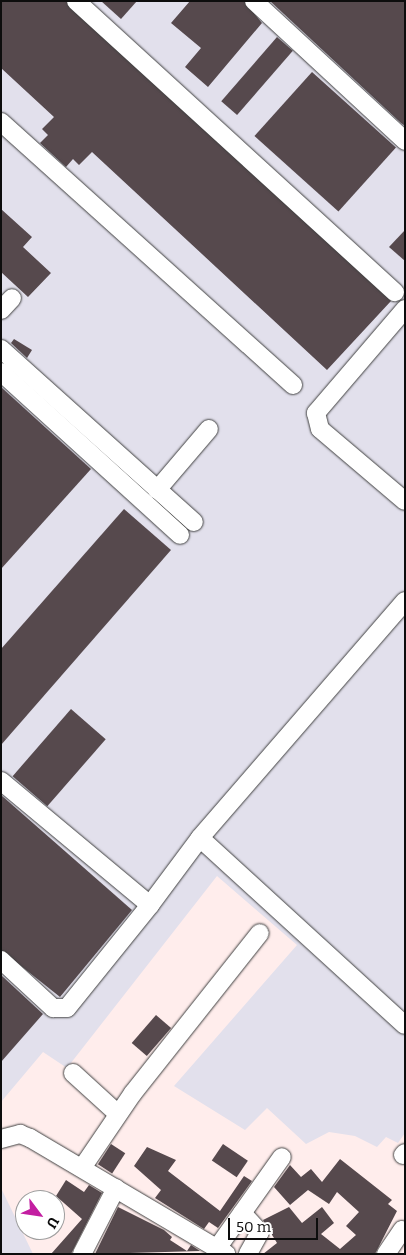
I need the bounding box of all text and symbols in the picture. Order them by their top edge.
north arrow [15,1190,65,1240]
scale bar [231,1208,321,1240]
text: U [42,1214,62,1231]
text: 50 m [236,1218,271,1236]

